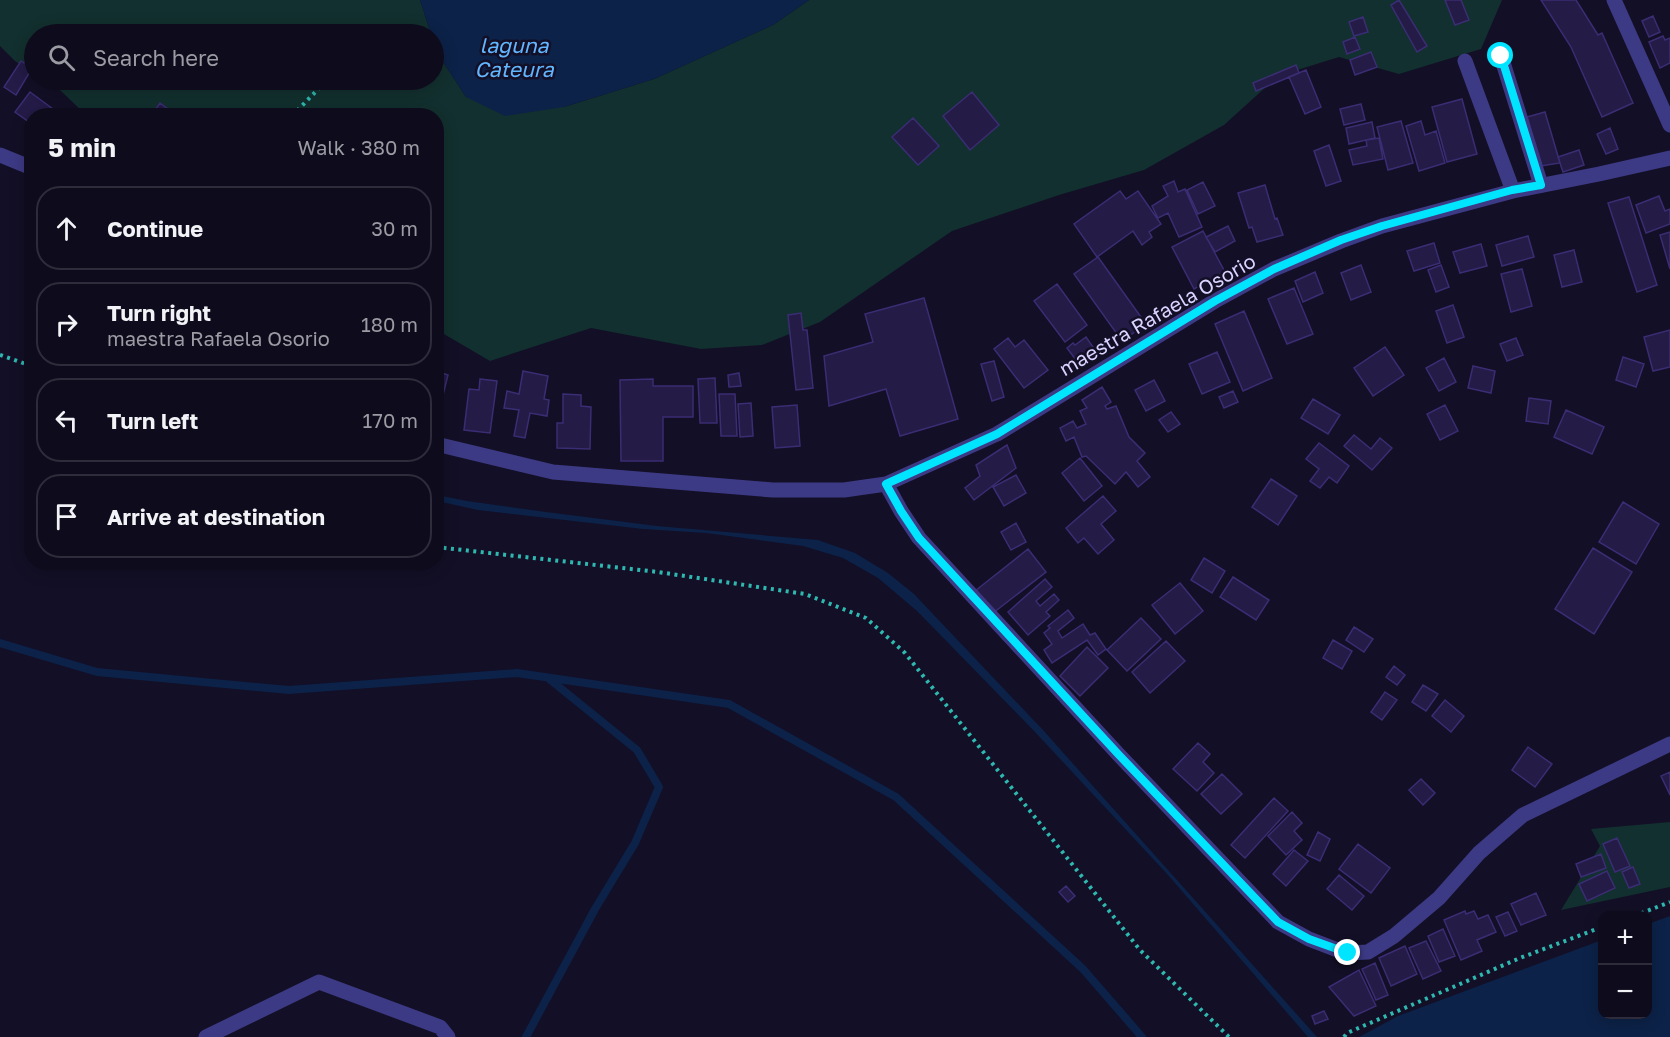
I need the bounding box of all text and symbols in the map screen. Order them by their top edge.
search box [24,24,444,90]
water label: laguna Cateura [474,32,555,82]
icon: search [45,41,78,74]
route start [1487,42,1513,68]
text: Search here [93,44,219,71]
text: 5 min [48,132,116,163]
text: Walk · 380 m [298,135,420,159]
icon: ahead [50,212,83,245]
text: Continue [107,215,203,242]
text: 30 m [371,216,418,240]
street label: maestra Rafaela Osorio [1054,248,1260,380]
text: Turn right [107,299,211,326]
icon: right [50,308,83,341]
text: 180 m [361,312,418,336]
text: maestra Rafaela Osorio [107,326,330,350]
icon: left [50,404,83,437]
text: Turn left [107,407,198,434]
text: 170 m [363,408,418,432]
icon: arrive [50,500,83,533]
text: Arrive at destination [107,503,325,530]
map controls [1598,911,1652,1019]
button: + [1598,911,1652,965]
route end [1334,939,1360,965]
button: − [1598,965,1652,1019]

